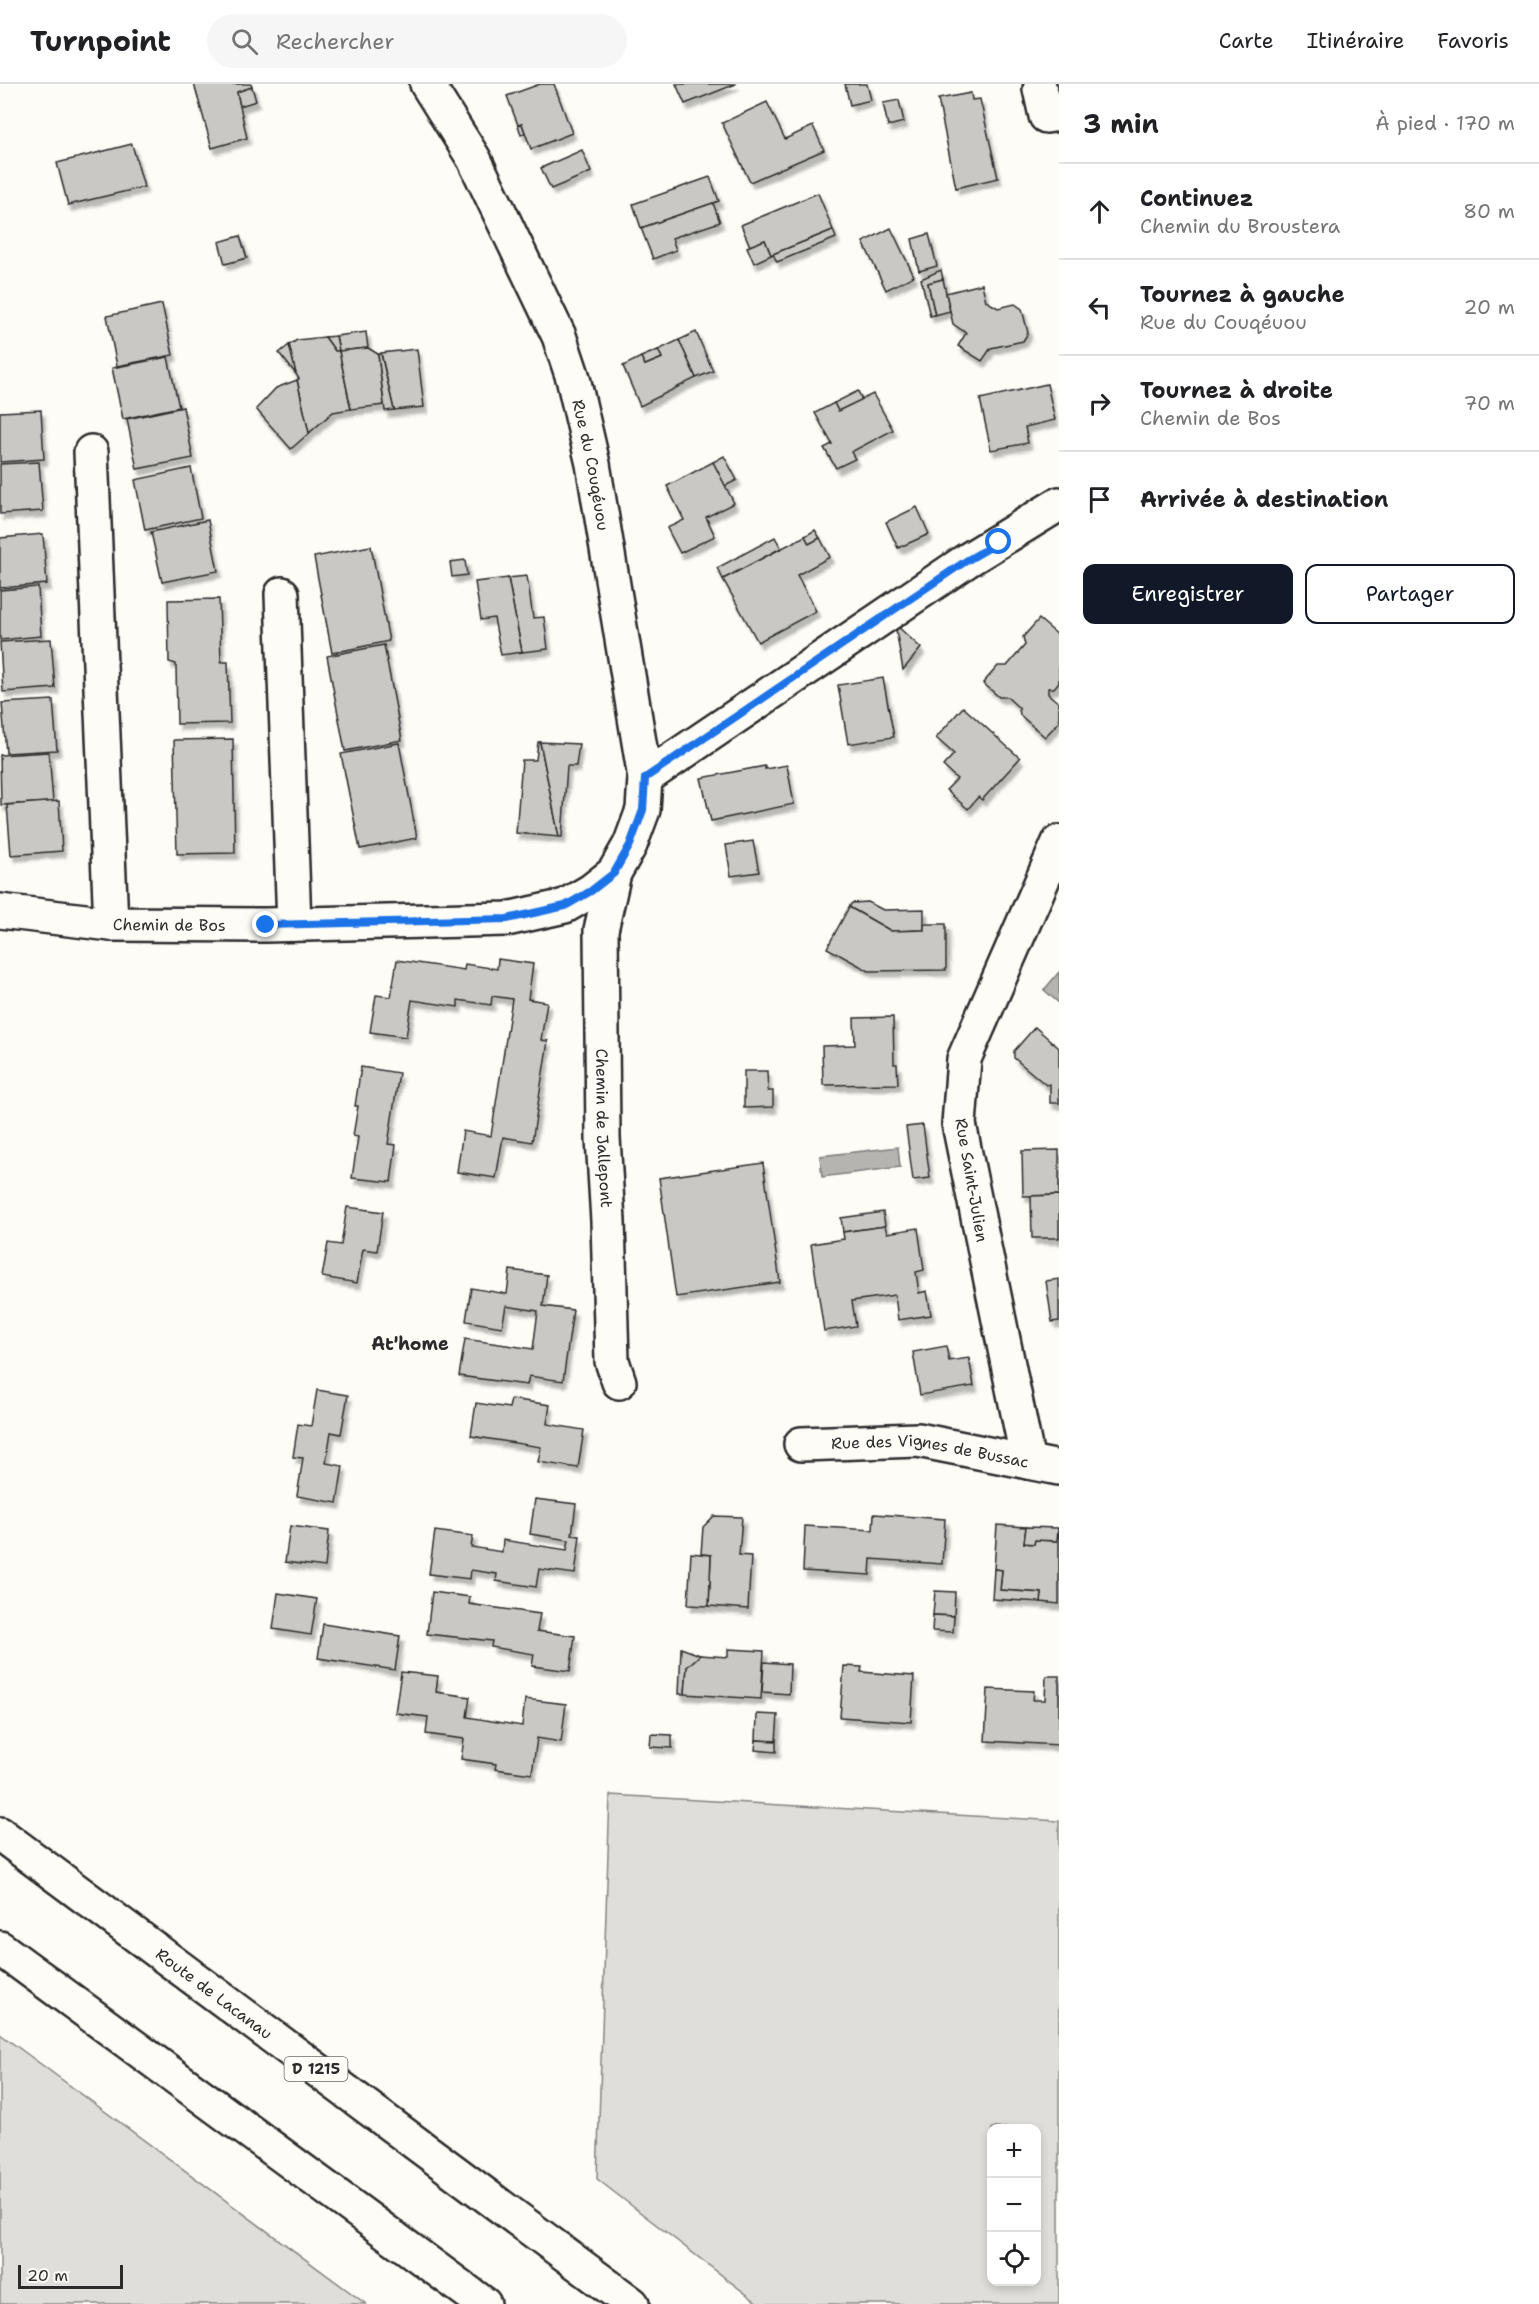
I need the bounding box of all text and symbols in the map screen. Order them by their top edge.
search box [207,14,627,68]
text: Turnpoint [30,22,171,60]
icon: search [228,25,261,58]
text: Rechercher [276,27,395,56]
text: Carte [1219,27,1274,55]
text: Itinéraire [1307,27,1404,55]
text: Favoris [1437,27,1509,55]
text: 3 min [1083,106,1159,141]
text: À pied · 170 m [1375,110,1515,136]
text: Continuez [1140,184,1253,213]
icon: ahead [1083,195,1116,228]
text: 80 m [1463,198,1515,224]
text: Chemin du Broustera [1140,213,1340,239]
text: Tournez à gauche [1140,280,1345,309]
icon: left [1083,291,1116,324]
text: 20 m [1464,294,1515,320]
text: Rue du Couqéuou [1140,309,1307,335]
text: Tournez à droite [1140,376,1333,405]
icon: right [1083,387,1116,420]
text: 70 m [1463,390,1515,416]
street label: Rue du Couqéuou [567,397,614,532]
text: Chemin de Bos [1140,405,1281,431]
icon: arrive [1083,483,1116,516]
text: Arrivée à destination [1140,485,1388,514]
route start [985,528,1011,554]
button: Enregistrer [1083,564,1293,624]
button: Partager [1305,564,1515,624]
route end [252,911,278,937]
street label: Chemin de Bos [113,914,226,936]
street label: Chemin de Jallepont [591,1048,617,1208]
street label: Rue Saint-Julien [950,1116,993,1244]
district label: At'home [371,1332,449,1356]
street label: Rue des Vignes de Bussac [831,1430,1031,1473]
street label: Route de Lacanau [152,1944,276,2044]
road number: D 1215 [284,2057,348,2081]
map controls [987,2124,1041,2286]
button: + [987,2124,1041,2178]
button: − [987,2178,1041,2232]
button: locate [987,2232,1041,2286]
scale bar [18,2262,123,2290]
text: 20 m [27,2265,68,2286]

